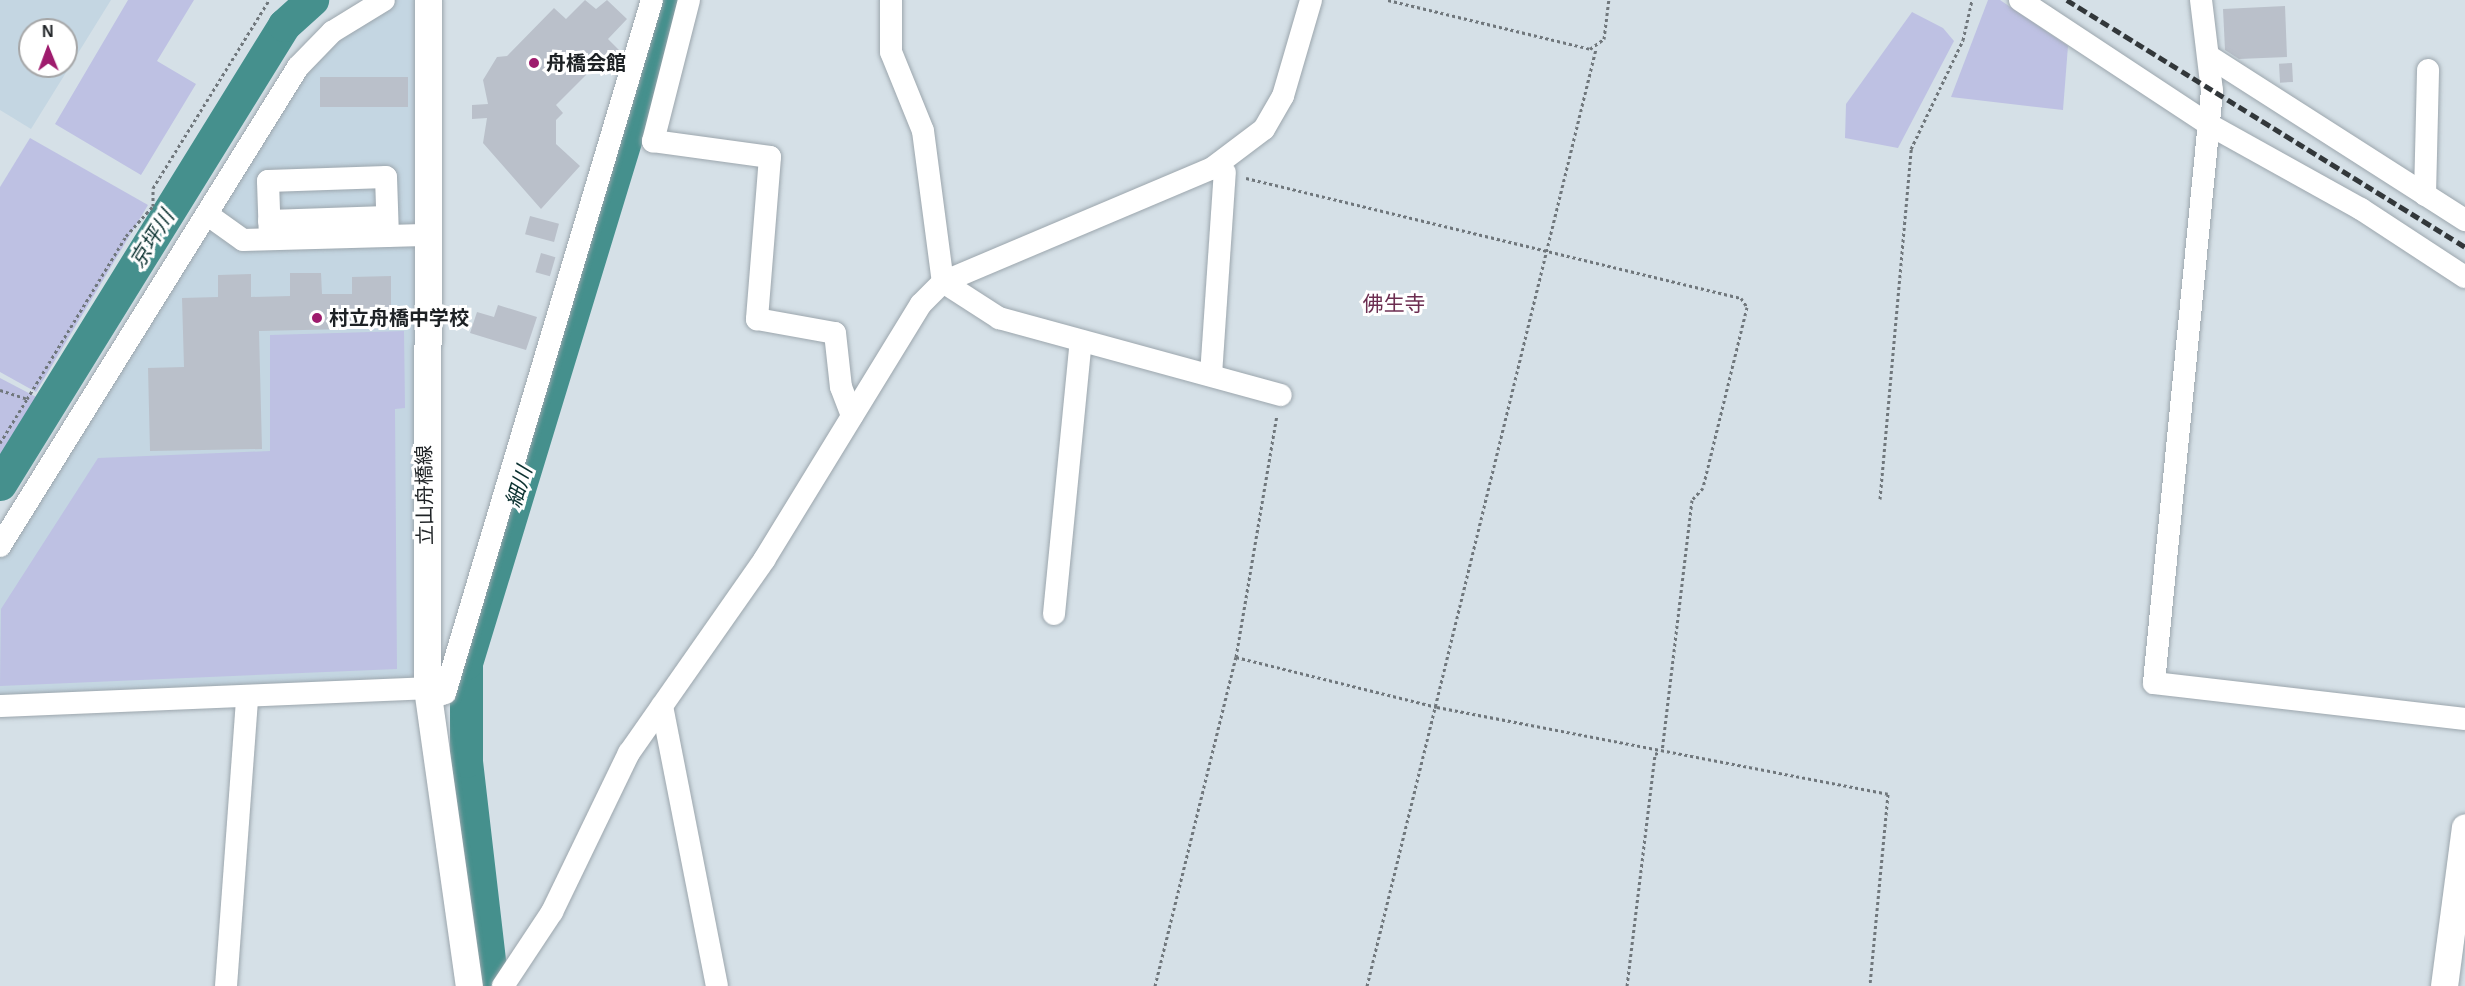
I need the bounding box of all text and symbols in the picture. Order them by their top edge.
north arrow [18,18,78,78]
text: N [42,23,54,40]
place label: 舟橋会館 [546,51,626,75]
marker: 舟橋会館 [527,56,541,70]
water label: 京坪川 [125,206,179,272]
district label: 佛生寺 [1363,291,1425,317]
place label: 村立舟橋中学校 [329,306,469,330]
marker: 村立舟橋中学校 [310,311,324,325]
street label: 立山舟橋線 [412,445,438,545]
water label: 細川 [501,463,537,511]

